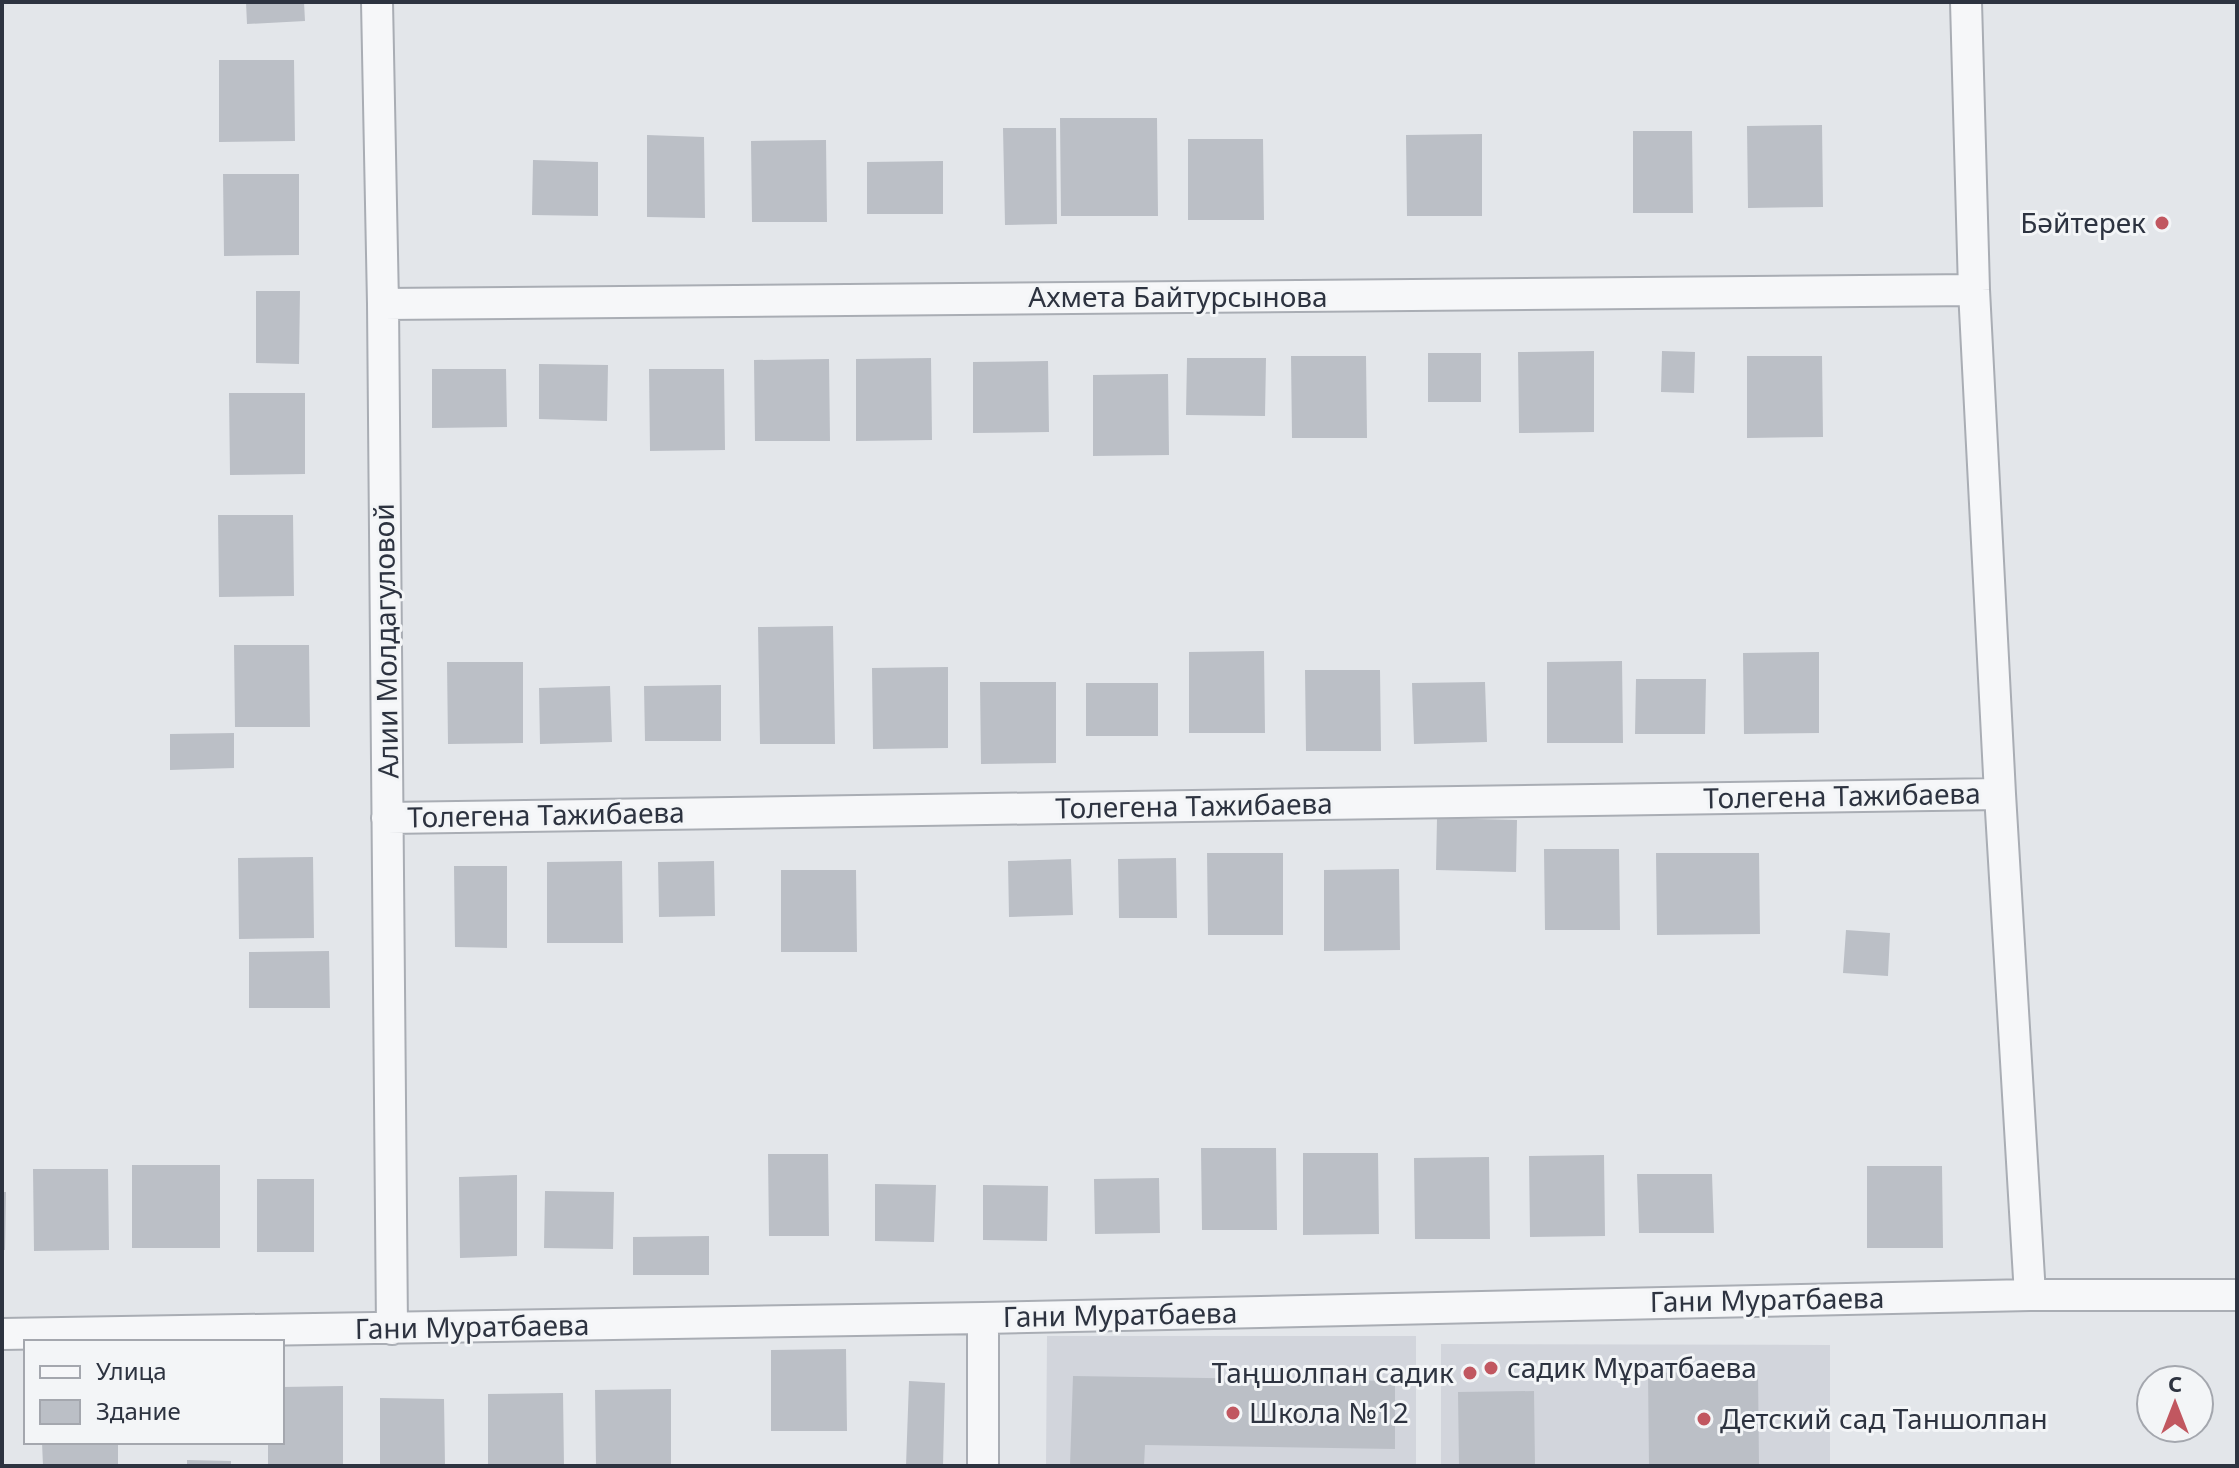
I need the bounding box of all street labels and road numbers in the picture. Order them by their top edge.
street label: Ахмета Байтурсынова [1028,277,1328,315]
street label: Алии Молдагуловой [364,503,406,779]
street label: Толегена Тажибаева [1703,774,1981,816]
street label: Толегена Тажибаева [1055,784,1333,826]
street label: Толегена Тажибаева [407,793,685,835]
street label: Гани Муратбаева [1649,1278,1885,1320]
street label: Гани Муратбаева [1002,1293,1238,1335]
street label: Гани Муратбаева [354,1305,590,1347]

